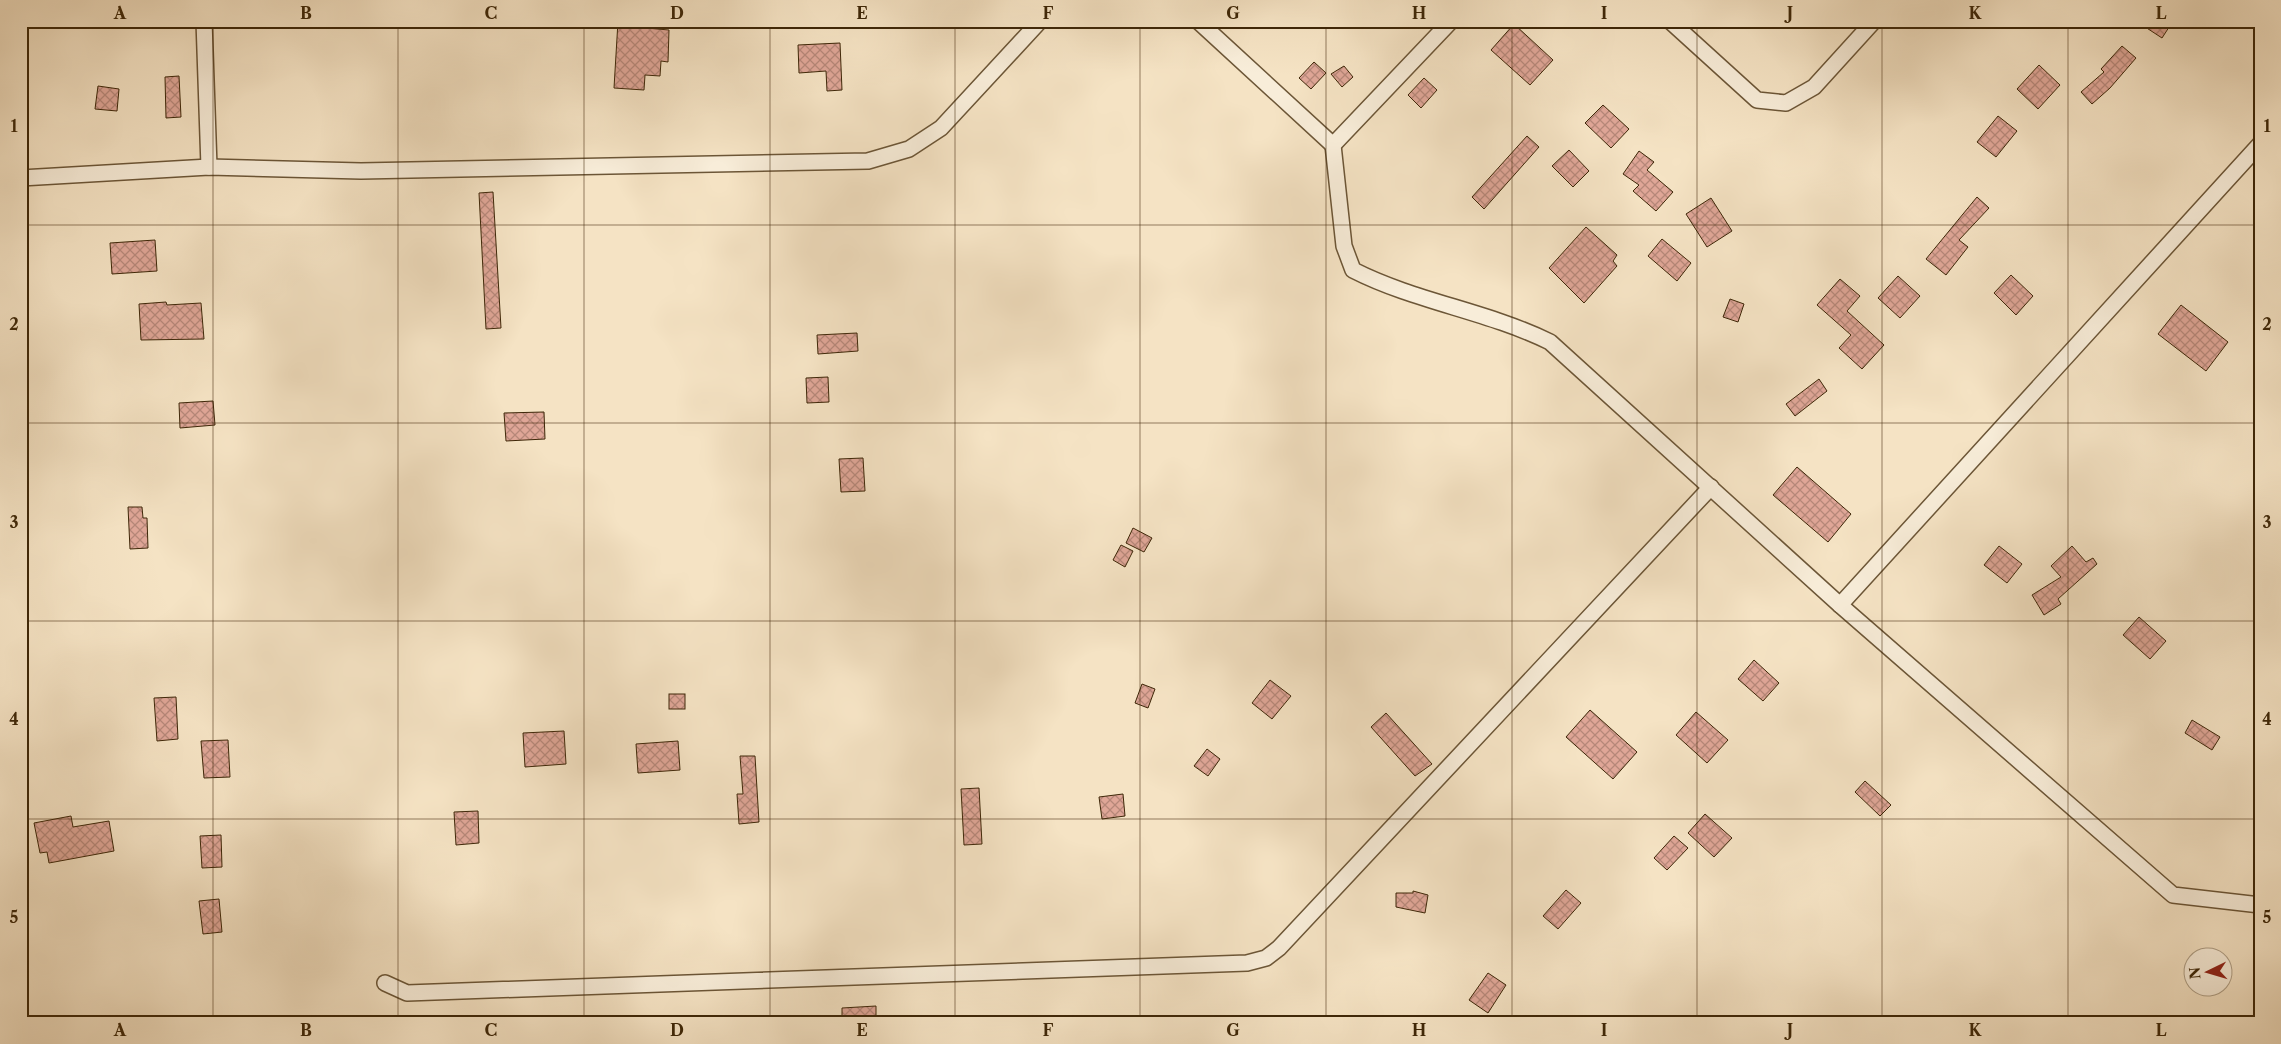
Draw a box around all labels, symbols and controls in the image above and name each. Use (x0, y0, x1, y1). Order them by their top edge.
text: A (113, 3, 127, 23)
text: B (300, 3, 312, 23)
text: C (485, 3, 497, 23)
text: D (670, 3, 684, 23)
text: E (856, 3, 868, 23)
text: F (1043, 3, 1054, 23)
text: G (1226, 3, 1240, 23)
text: H (1412, 3, 1426, 23)
text: I (1601, 3, 1608, 23)
text: J (1784, 3, 1793, 23)
text: K (1969, 3, 1983, 23)
text: L (2155, 3, 2167, 23)
text: 1 (10, 116, 18, 136)
text: 1 (2263, 116, 2271, 136)
text: 2 (9, 314, 19, 334)
text: 2 (2262, 314, 2272, 334)
text: 3 (9, 512, 19, 532)
text: 3 (2262, 512, 2272, 532)
text: 4 (9, 709, 19, 729)
text: 4 (2262, 709, 2272, 729)
text: 5 (10, 907, 19, 927)
text: 5 (2263, 907, 2272, 927)
north arrow (2184, 946, 2234, 996)
text: N (2186, 966, 2205, 980)
text: A (113, 1020, 127, 1040)
text: B (300, 1020, 312, 1040)
text: C (485, 1020, 497, 1040)
text: D (670, 1020, 684, 1040)
text: E (856, 1020, 868, 1040)
text: F (1043, 1020, 1054, 1040)
text: G (1226, 1020, 1240, 1040)
text: H (1412, 1020, 1426, 1040)
text: I (1601, 1020, 1608, 1040)
text: J (1784, 1020, 1793, 1040)
text: K (1969, 1020, 1983, 1040)
text: L (2155, 1020, 2167, 1040)

